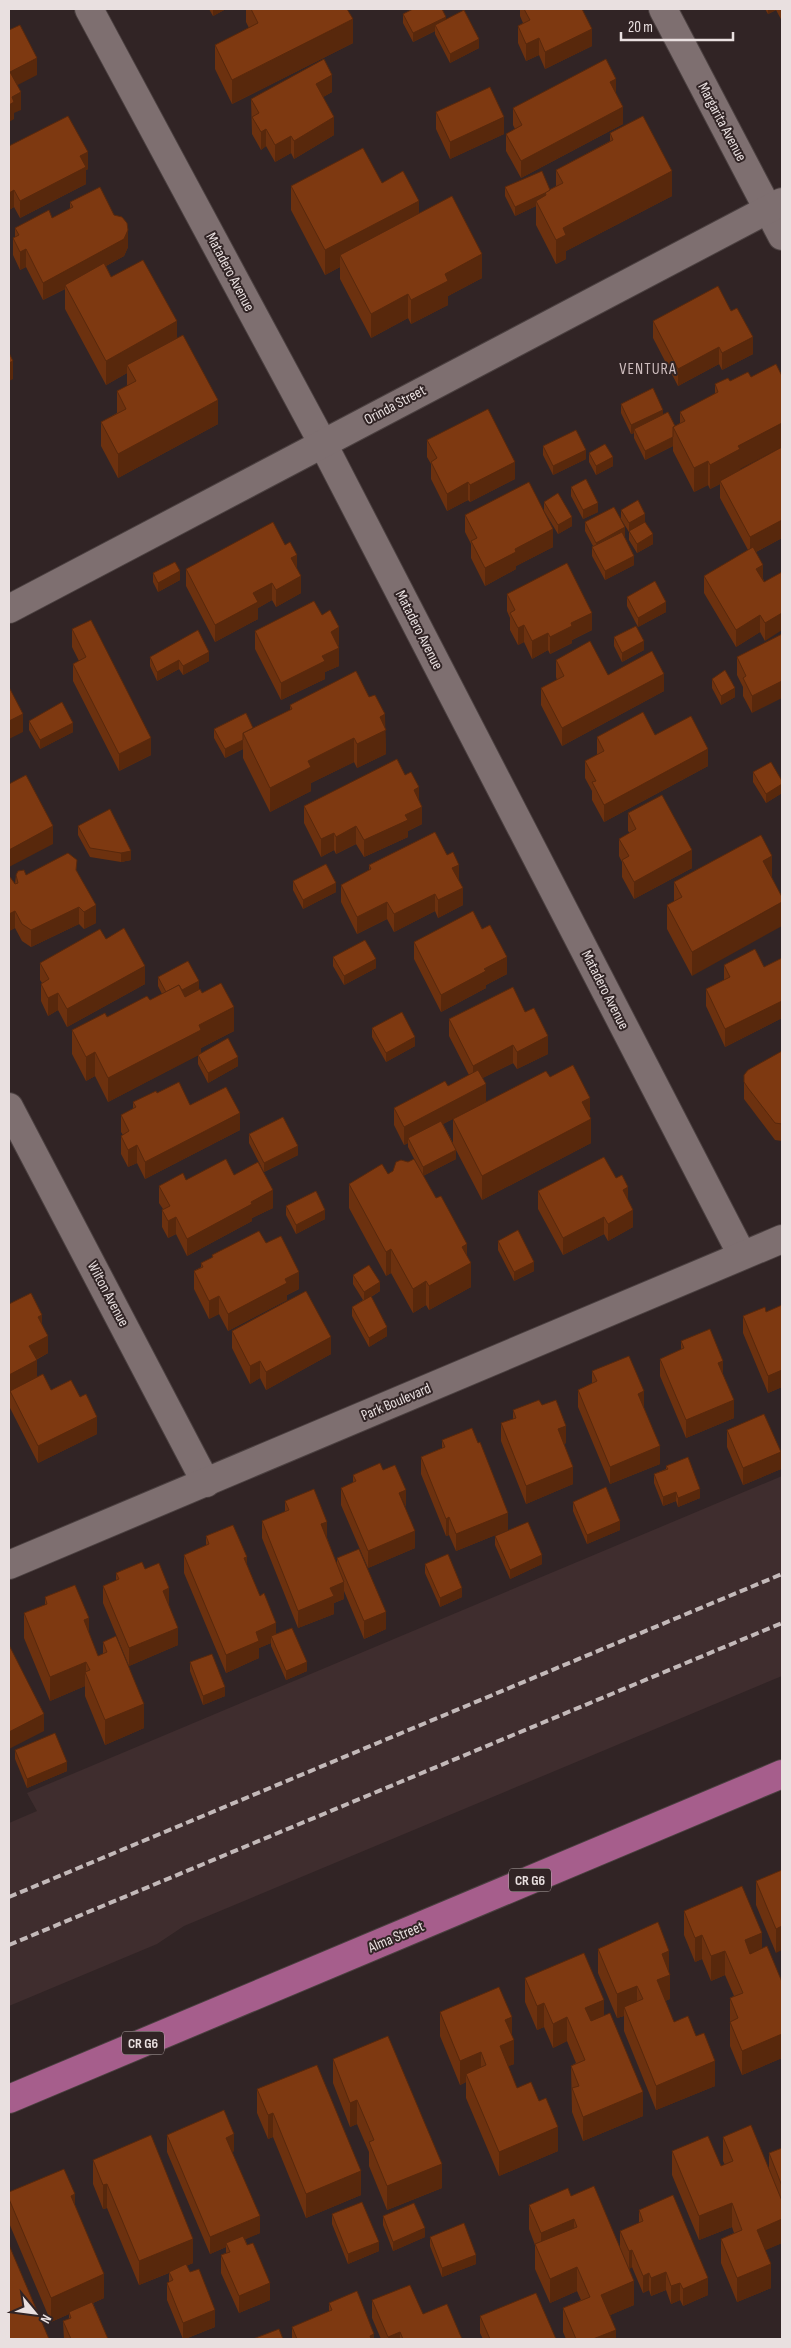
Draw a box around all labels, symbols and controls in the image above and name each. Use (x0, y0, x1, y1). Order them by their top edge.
scale bar (621, 10, 734, 42)
text: 20 m (628, 18, 653, 37)
street label: Margarita Avenue (693, 79, 751, 165)
street label: Matadero Avenue (201, 229, 259, 315)
district label: VENTURA (619, 360, 677, 379)
street label: Orinda Street (361, 381, 429, 429)
street label: Matadero Avenue (391, 587, 447, 673)
street label: Matadero Avenue (577, 947, 633, 1033)
street label: Wilton Avenue (83, 1258, 133, 1330)
street label: Park Boulevard (358, 1379, 434, 1425)
road number: CR G6 (509, 1868, 551, 1892)
street label: Alma Street (364, 1917, 427, 1958)
road number: CR G6 (122, 2032, 164, 2054)
north arrow (10, 2288, 60, 2338)
text: N (37, 2312, 55, 2326)

